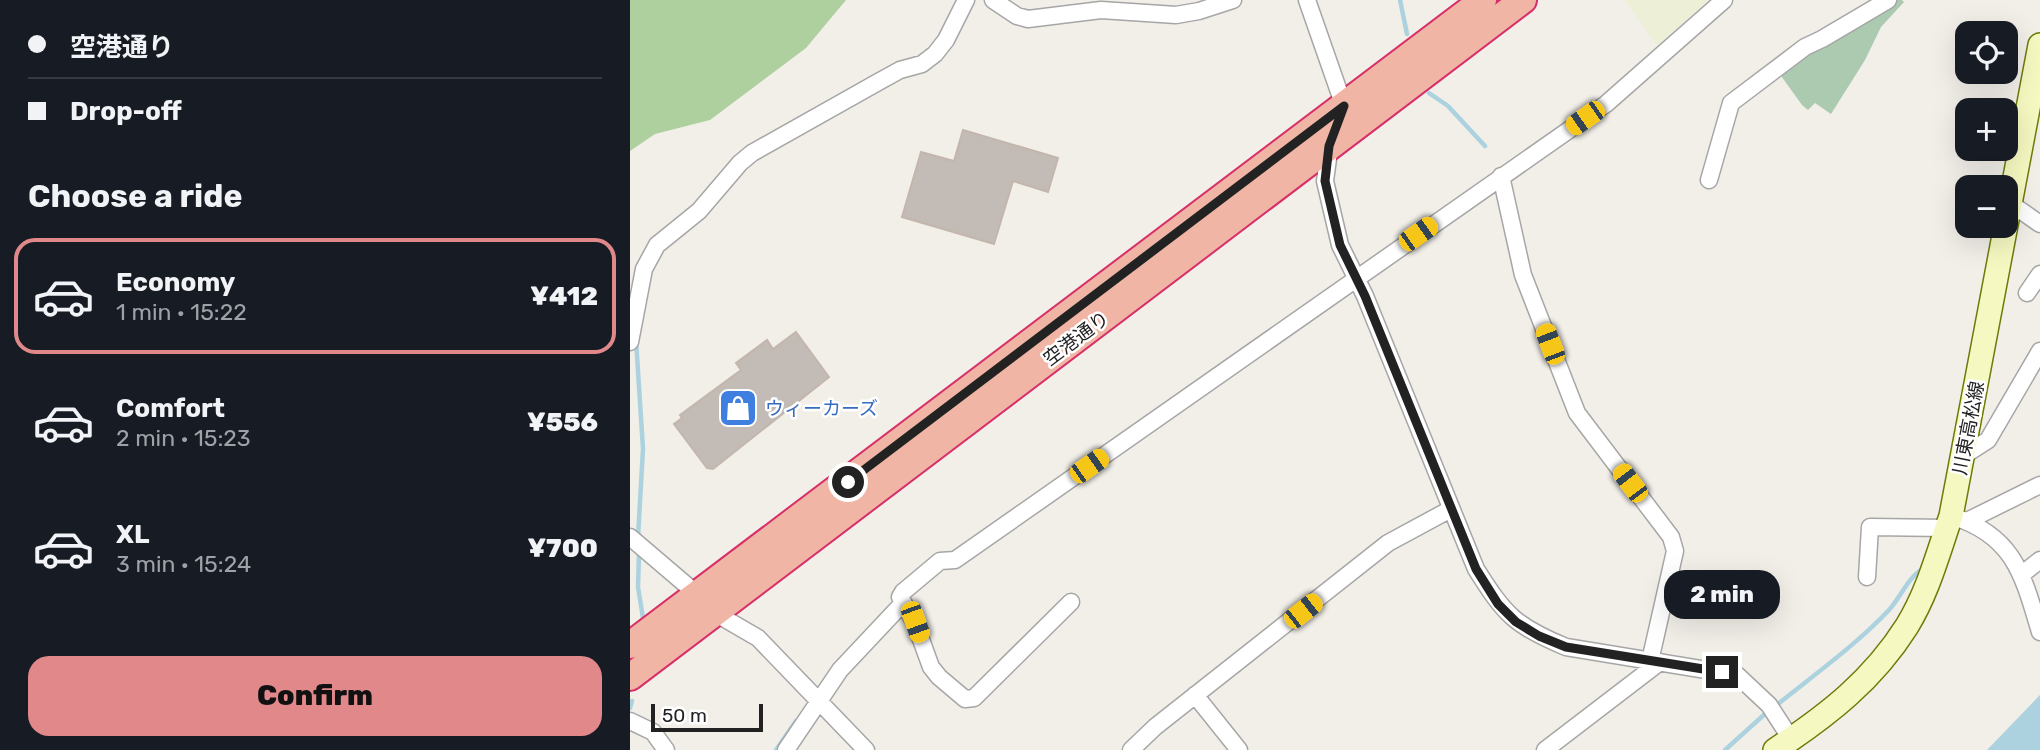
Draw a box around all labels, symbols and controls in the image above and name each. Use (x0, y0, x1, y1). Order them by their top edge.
map controls (1955, 21, 2018, 238)
button: locate (1955, 21, 2018, 84)
text: 空港通り (70, 32, 174, 63)
text: Drop-off (70, 96, 182, 127)
car (1562, 97, 1609, 139)
button: + (1955, 98, 2018, 161)
button: − (1955, 175, 2018, 238)
text: Choose a ride (28, 177, 242, 215)
car (1395, 213, 1442, 255)
icon: car (32, 265, 95, 328)
text: Economy (116, 267, 235, 298)
text: ¥412 (530, 281, 598, 312)
text: 1 min · 15:22 (116, 298, 247, 326)
street label: 空港通り (1039, 306, 1114, 370)
car (1533, 321, 1568, 367)
street label: 川東高松線 (1948, 379, 1989, 477)
shop icon: ウィーカーズ (717, 387, 759, 429)
icon: car (32, 391, 95, 454)
text: Comfort (116, 393, 225, 424)
place label: ウィーカーズ (765, 397, 878, 420)
text: ¥556 (527, 407, 598, 438)
text: 2 min · 15:23 (116, 424, 251, 452)
car (1066, 445, 1113, 487)
car (1609, 460, 1652, 506)
route start (832, 466, 864, 498)
icon: car (32, 517, 95, 580)
text: XL (116, 519, 149, 550)
text: ¥700 (527, 533, 598, 564)
text: 3 min · 15:24 (116, 550, 251, 578)
callout: 2 min (1664, 570, 1780, 620)
text: 2 min (1690, 580, 1754, 608)
car (1280, 590, 1327, 632)
car (898, 599, 933, 645)
button: Confirm (28, 656, 602, 736)
route end (1706, 656, 1738, 688)
scale bar (651, 701, 763, 733)
text: 50 m (662, 704, 707, 727)

